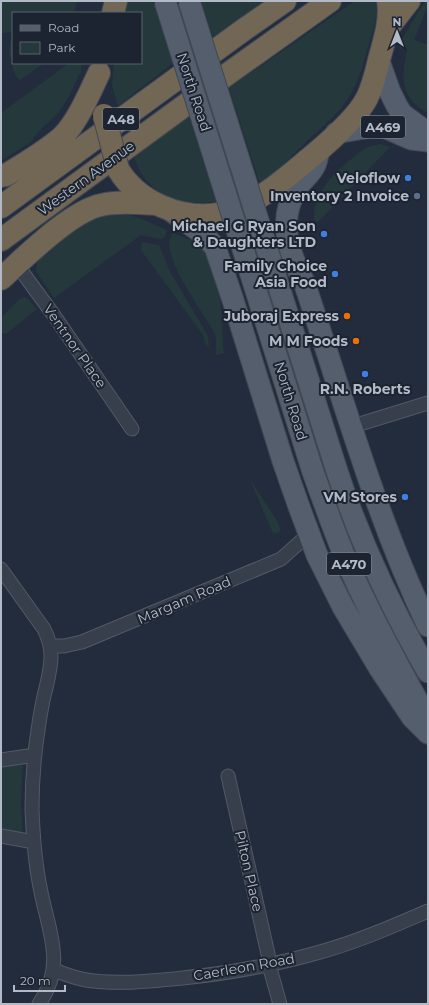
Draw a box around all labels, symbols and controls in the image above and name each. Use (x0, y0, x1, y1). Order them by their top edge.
legend (12, 12, 142, 64)
north arrow (377, 12, 417, 52)
text: N (393, 15, 401, 29)
text: Road (48, 20, 79, 35)
text: Park (48, 40, 76, 55)
street label: North Road (173, 51, 215, 133)
road number: A48 (103, 108, 139, 130)
road number: A469 (361, 116, 405, 138)
street label: Western Avenue (34, 137, 138, 219)
place label: Veloflow (335, 169, 401, 187)
marker: Veloflow (403, 173, 413, 183)
place label: Inventory 2 Invoice (270, 187, 409, 205)
marker: Inventory 2 Invoice (412, 191, 422, 201)
place label: Michael G Ryan Son & Daughters LTD (172, 217, 316, 251)
marker: Michael G Ryan Son & Daughters LTD (319, 229, 329, 239)
place label: Family Choice Asia Food (224, 257, 327, 291)
marker: Family Choice Asia Food (330, 269, 340, 279)
street label: Ventnor Place (39, 301, 111, 391)
place label: Juboraj Express (223, 307, 340, 325)
marker: Juboraj Express (342, 311, 352, 321)
place label: M M Foods (269, 332, 349, 350)
marker: M M Foods (351, 336, 361, 346)
street label: North Road (270, 359, 312, 443)
marker: R.N. Roberts (360, 369, 370, 379)
place label: R.N. Roberts (320, 380, 411, 398)
place label: VM Stores (322, 488, 398, 506)
marker: VM Stores (400, 492, 410, 502)
road number: A470 (327, 553, 371, 575)
street label: Margam Road (134, 572, 234, 628)
street label: Pilton Place (231, 828, 267, 914)
street label: Caerleon Road (192, 949, 296, 985)
scale bar (14, 967, 65, 993)
text: 20 m (20, 973, 51, 988)

